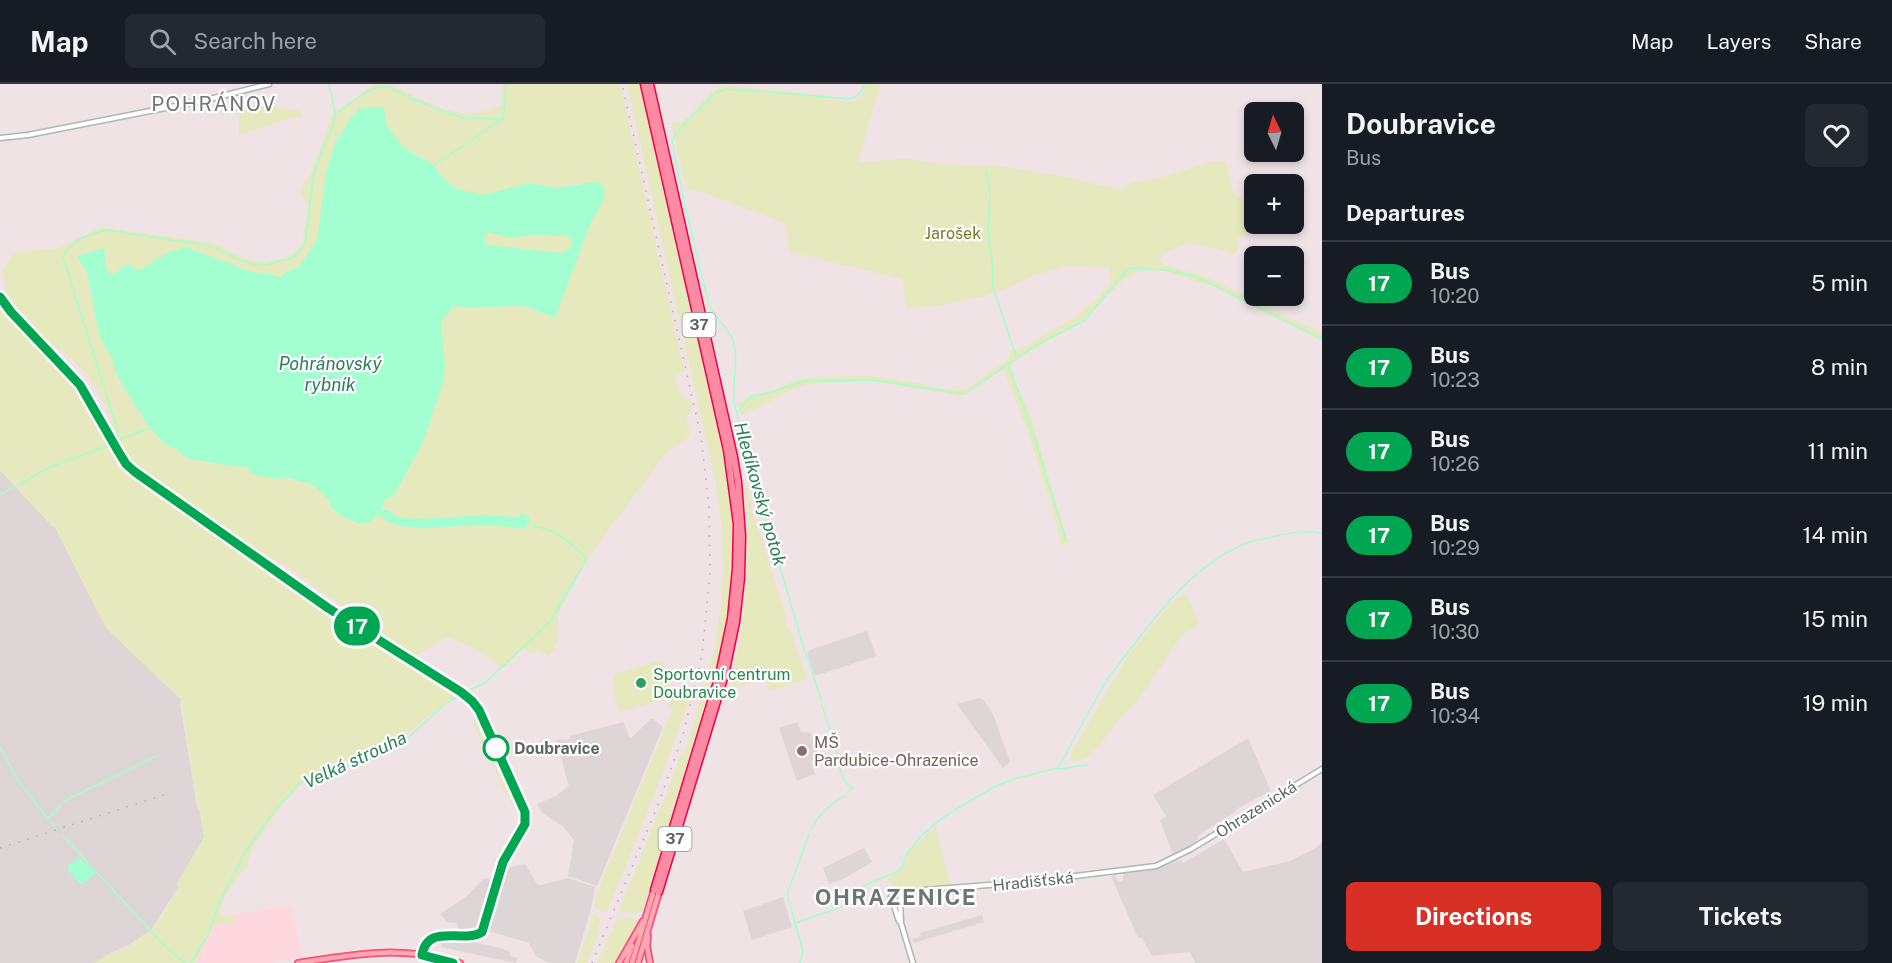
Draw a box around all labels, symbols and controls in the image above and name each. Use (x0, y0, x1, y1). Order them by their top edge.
search box (125, 14, 545, 68)
text: Map (30, 25, 89, 58)
icon: search (146, 25, 179, 58)
text: Search here (194, 28, 317, 54)
text: Map (1631, 29, 1674, 54)
text: Layers (1707, 29, 1771, 54)
text: Share (1804, 29, 1862, 54)
district label: POHRÁNOV (151, 91, 277, 116)
north arrow (1244, 102, 1304, 162)
map controls (1244, 102, 1304, 306)
button: heart (1805, 104, 1868, 167)
text: Doubravice (1346, 107, 1496, 140)
text: Bus (1346, 146, 1381, 170)
button: + (1244, 174, 1304, 234)
text: Departures (1346, 200, 1465, 226)
park label: Jarošek (925, 224, 981, 243)
button: − (1244, 246, 1304, 306)
text: Bus (1430, 258, 1470, 284)
text: 5 min (1811, 270, 1868, 296)
text: 17 (1368, 271, 1390, 296)
text: 10:20 (1430, 284, 1479, 308)
road number: 37 (682, 313, 716, 337)
text: Bus (1430, 342, 1470, 368)
water label: Pohránovský rybník (278, 353, 382, 395)
text: 8 min (1811, 354, 1868, 380)
text: 17 (1368, 355, 1390, 380)
text: 10:23 (1430, 368, 1480, 392)
water label: Hledíkovský potok (730, 420, 791, 568)
text: Bus (1430, 426, 1470, 452)
text: 11 min (1807, 438, 1868, 464)
text: 17 (1368, 439, 1390, 464)
text: 10:26 (1430, 452, 1480, 476)
text: Bus (1430, 510, 1470, 536)
text: 14 min (1803, 522, 1868, 548)
text: 17 (1368, 523, 1390, 548)
text: 10:29 (1430, 536, 1480, 560)
text: Bus (1430, 594, 1470, 620)
line badge: 17 (330, 606, 384, 646)
text: 15 min (1802, 606, 1868, 632)
text: 17 (1368, 607, 1390, 632)
text: 17 (346, 614, 368, 639)
text: 10:30 (1430, 620, 1480, 644)
place label: Sportovní centrum Doubravice (653, 665, 790, 702)
marker: Sportovní centrum Doubravice (634, 676, 648, 690)
text: Bus (1430, 678, 1470, 704)
text: 19 min (1803, 690, 1868, 716)
text: 17 (1368, 691, 1390, 716)
text: 10:34 (1430, 704, 1480, 728)
water label: Velká strouha (300, 727, 410, 793)
place label: MŠ Pardubice-Ohrazenice (814, 732, 979, 770)
marker: Doubravice (483, 735, 509, 761)
place label: Doubravice (514, 739, 600, 758)
marker: MŠ Pardubice-Ohrazenice (795, 744, 809, 758)
street label: Ohrazenická (1212, 777, 1300, 842)
road number: 37 (658, 827, 692, 851)
street label: Hradišťská (992, 868, 1074, 895)
button: Directions (1346, 882, 1601, 951)
button: Tickets (1613, 882, 1868, 951)
district label: OHRAZENICE (815, 884, 977, 910)

